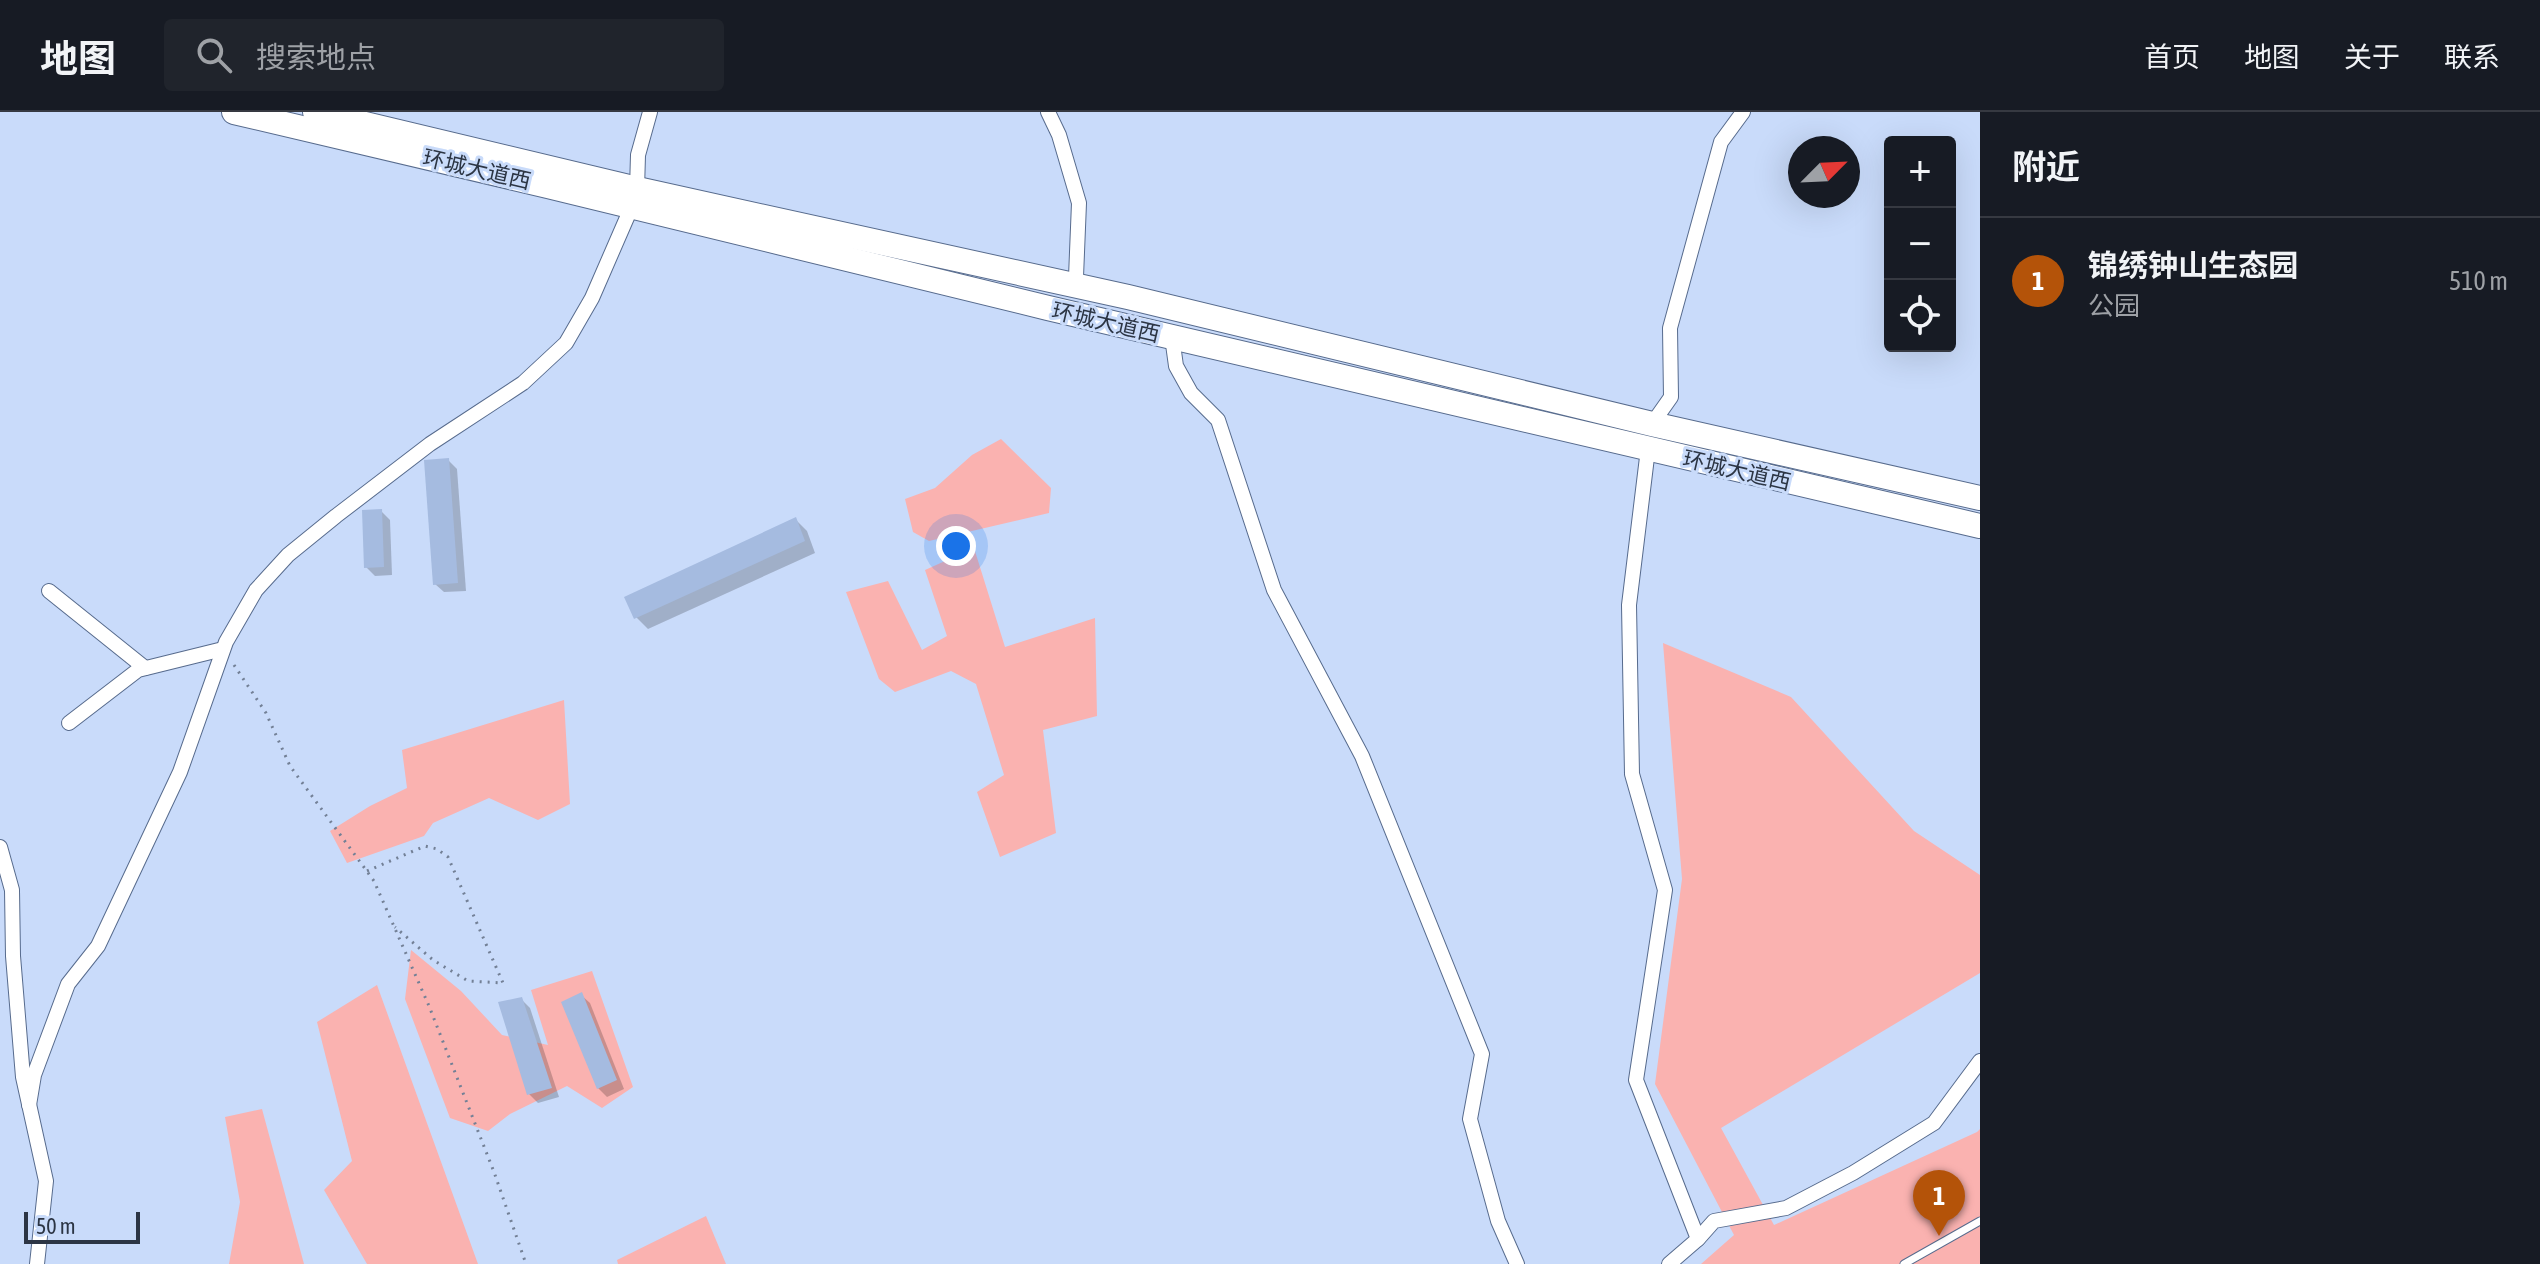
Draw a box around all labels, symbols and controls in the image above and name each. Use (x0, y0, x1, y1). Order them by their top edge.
search box (164, 19, 724, 91)
icon: search (192, 33, 236, 77)
text: 地图 (40, 37, 116, 80)
text: 搜索地点 (256, 40, 376, 74)
text: 首页 (2144, 41, 2200, 73)
text: 地图 (2244, 41, 2300, 73)
text: 关于 (2344, 41, 2400, 73)
text: 联系 (2444, 41, 2500, 73)
north arrow (1788, 136, 1860, 208)
map controls (1884, 136, 1956, 352)
button: + (1884, 136, 1956, 208)
street label: 环城大道西 (420, 144, 534, 194)
text: 附近 (2012, 147, 2080, 186)
button: − (1884, 208, 1956, 280)
text: 锦绣钟山生态园 (2088, 248, 2298, 282)
text: 1 (2032, 266, 2044, 296)
text: 510 m (2449, 266, 2508, 296)
button: locate (1884, 280, 1956, 352)
text: 公园 (2088, 291, 2140, 321)
street label: 环城大道西 (1049, 297, 1163, 347)
street label: 环城大道西 (1680, 445, 1794, 495)
your location (936, 526, 976, 566)
pin: 1 (1913, 1170, 1965, 1236)
scale bar (24, 1208, 140, 1244)
text: 50 m (36, 1213, 76, 1239)

